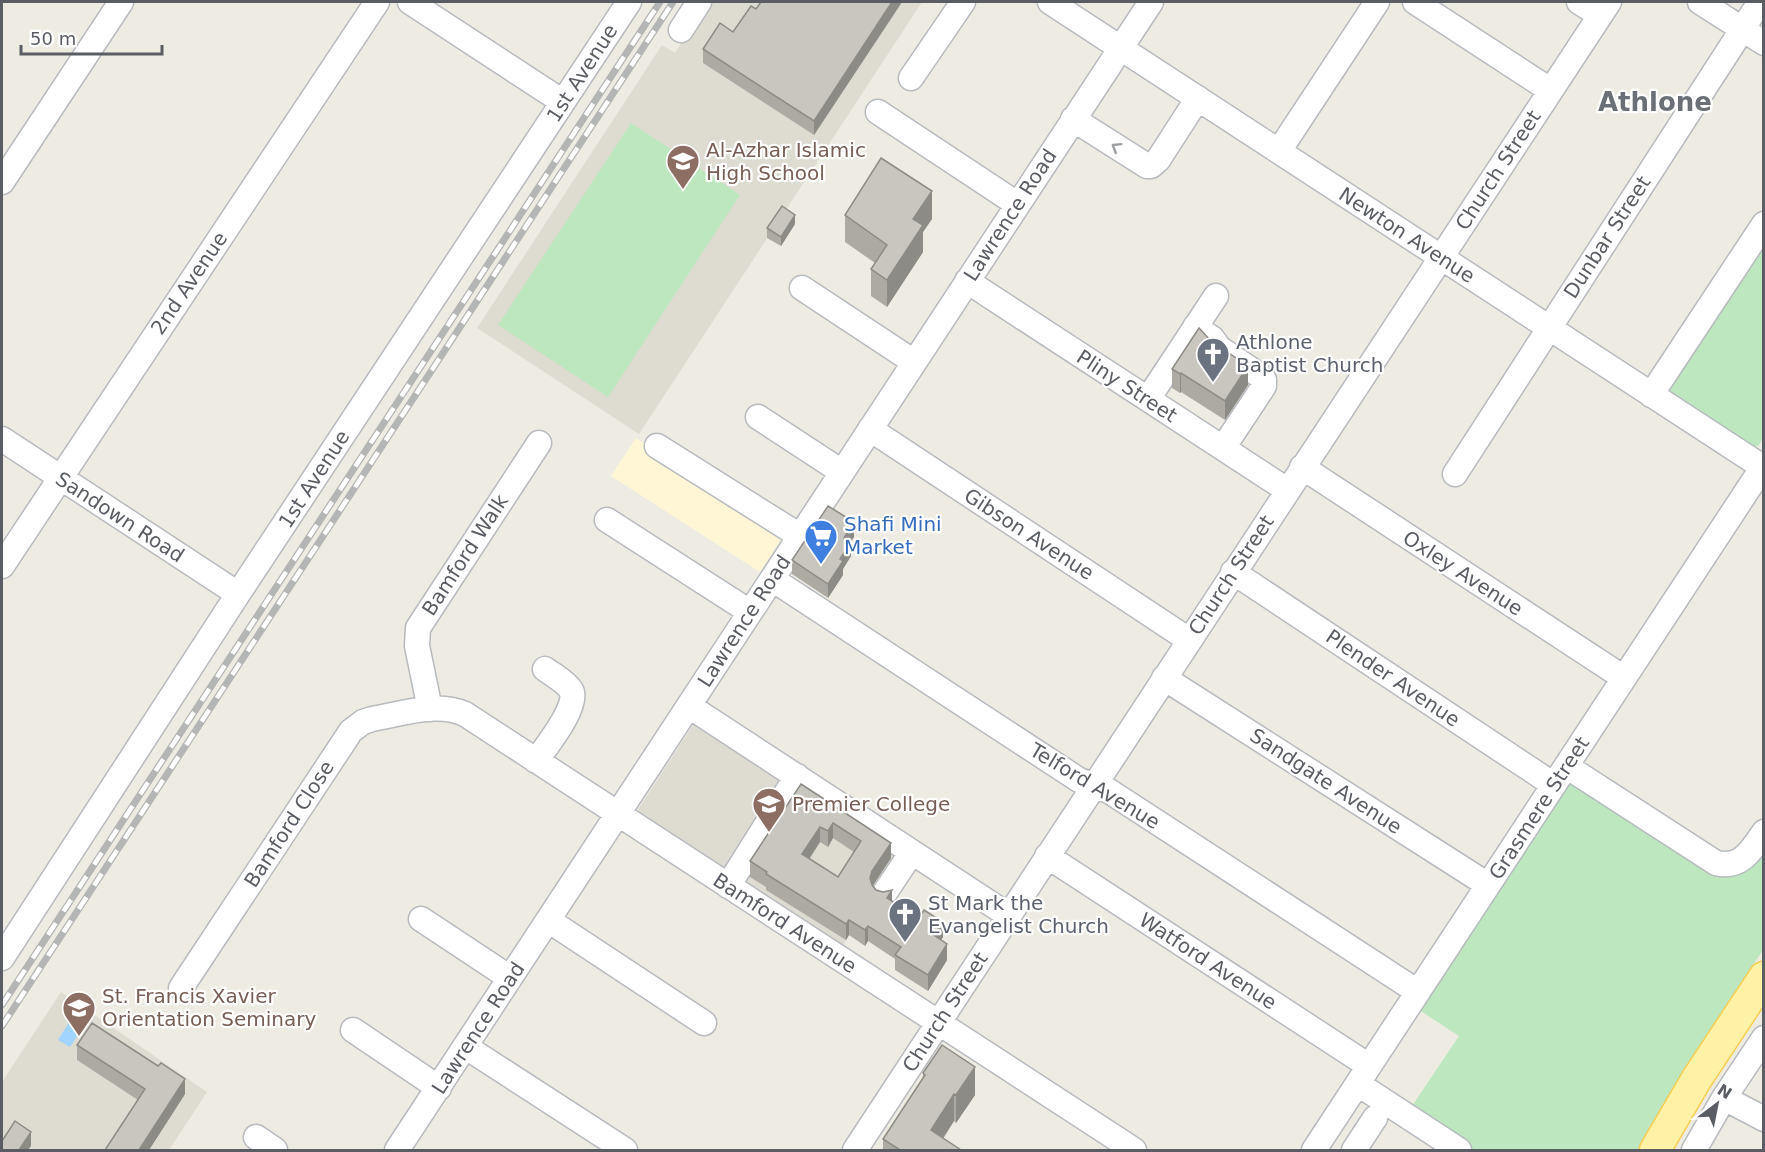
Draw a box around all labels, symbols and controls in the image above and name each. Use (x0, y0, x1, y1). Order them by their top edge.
scale bar (21, 18, 162, 56)
street label: 1st Avenue (542, 20, 622, 126)
text: 50 m (30, 28, 76, 49)
district label: Athlone (1598, 87, 1712, 117)
street label: Church Street (1450, 106, 1546, 234)
place label: Al-Azhar Islamic High School (706, 138, 866, 185)
one-way arrow (1112, 142, 1122, 154)
school or university icon: Al-Azhar Islamic High School (665, 143, 701, 190)
street label: Lawrence Road (958, 145, 1062, 285)
street label: Dunbar Street (1559, 171, 1656, 303)
street label: Newton Avenue (1335, 182, 1479, 288)
street label: 2nd Avenue (146, 227, 232, 339)
place label: Athlone Baptist Church (1236, 330, 1383, 377)
church icon: Athlone Baptist Church (1195, 336, 1231, 383)
street label: Pliny Street (1072, 345, 1182, 427)
street label: 1st Avenue (274, 426, 354, 532)
street label: Sandown Road (51, 467, 189, 567)
street label: Gibson Avenue (960, 483, 1098, 585)
street label: Bamford Walk (417, 490, 513, 620)
street label: Church Street (1183, 511, 1279, 639)
place label: Shafi Mini Market (844, 512, 942, 559)
supermarket icon: Shafi Mini Market (803, 518, 839, 565)
street label: Oxley Avenue (1399, 525, 1527, 621)
street label: Lawrence Road (692, 551, 796, 691)
street label: Plender Avenue (1321, 624, 1465, 732)
street label: Sandgate Avenue (1246, 723, 1406, 839)
street label: Grasmere Street (1484, 732, 1594, 884)
street label: Telford Avenue (1025, 737, 1164, 834)
street label: Bamford Close (239, 756, 339, 892)
school or university icon: Premier College (751, 786, 787, 833)
place label: Premier College (792, 792, 950, 816)
street label: Bamford Avenue (709, 868, 861, 978)
place label: St Mark the Evangelist Church (928, 891, 1109, 938)
church icon: St Mark the Evangelist Church (887, 896, 923, 943)
street label: Watford Avenue (1135, 908, 1281, 1014)
street label: Church Street (897, 948, 993, 1076)
street label: Lawrence Road (426, 958, 530, 1098)
place label: St. Francis Xavier Orientation Seminary (102, 984, 316, 1031)
school or university icon: St. Francis Xavier Orientation Seminary (61, 990, 97, 1037)
north arrow (1687, 1074, 1747, 1134)
text: N (1714, 1080, 1735, 1103)

